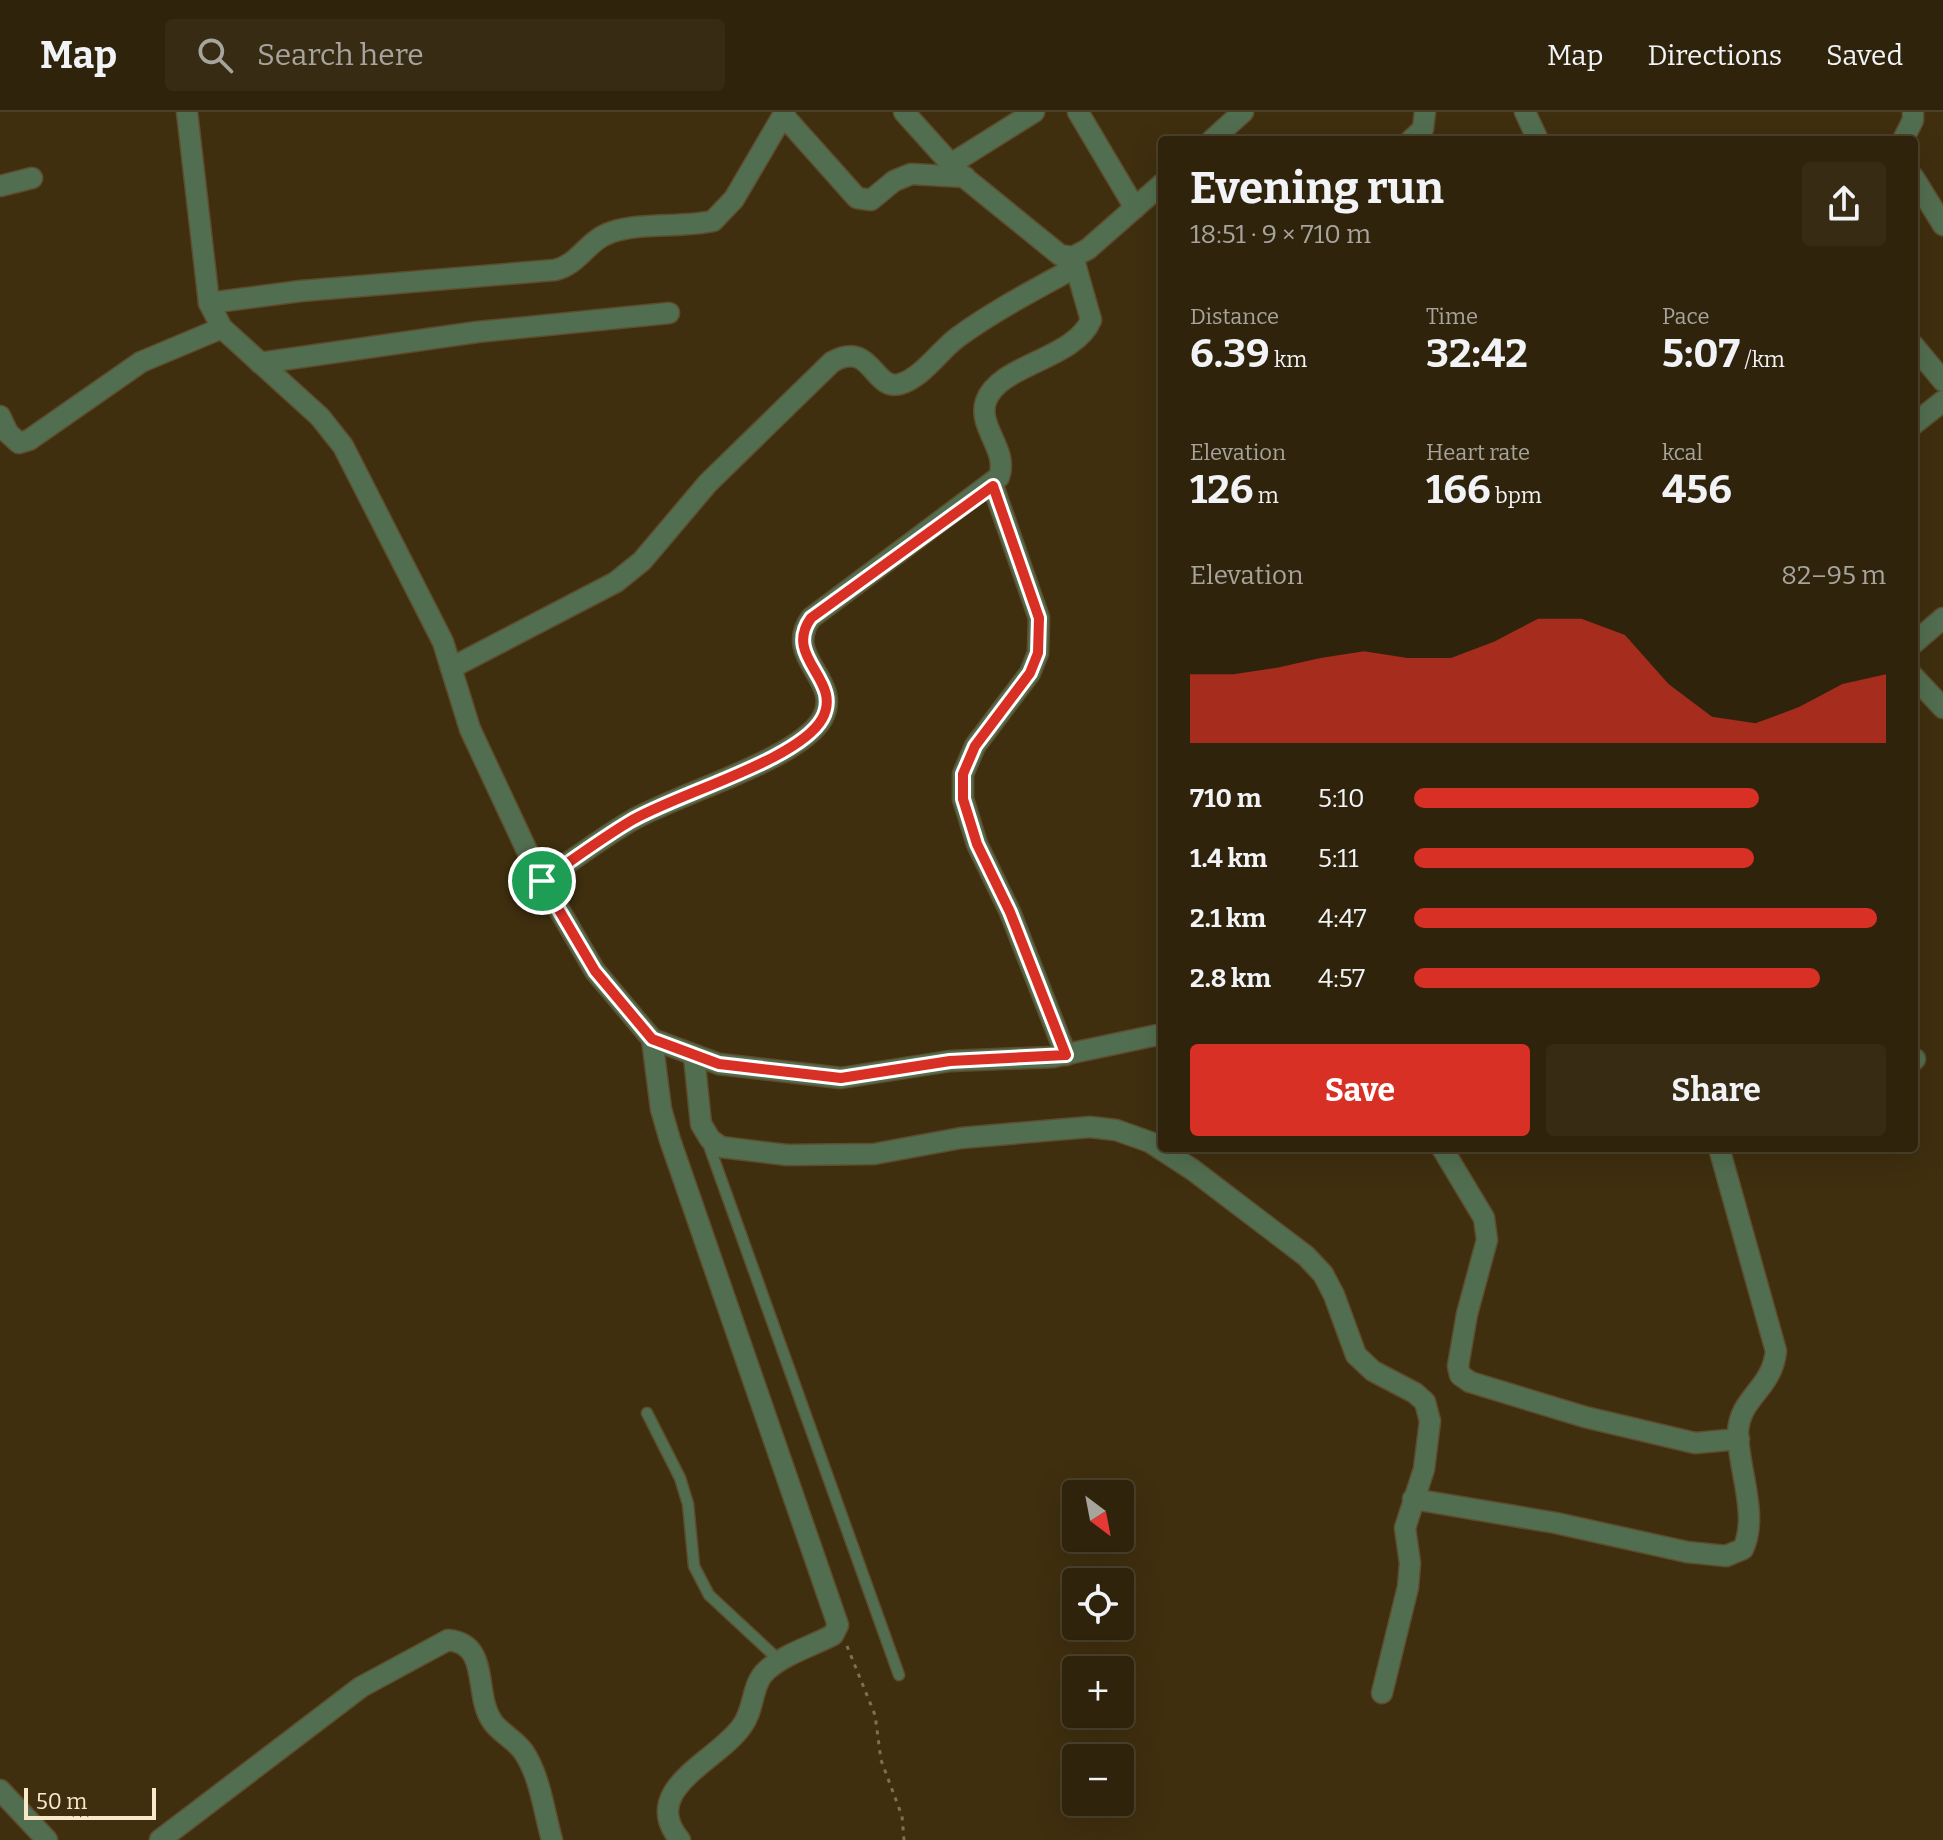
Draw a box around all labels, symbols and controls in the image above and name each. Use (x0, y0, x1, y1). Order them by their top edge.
search box (165, 19, 725, 91)
text: Map (40, 32, 117, 78)
icon: search (193, 33, 237, 77)
text: Search here (257, 37, 424, 73)
text: Map (1547, 39, 1603, 72)
text: Directions (1647, 39, 1782, 72)
text: Saved (1826, 39, 1903, 72)
text: Evening run (1190, 162, 1444, 215)
button: share (1802, 162, 1886, 246)
text: 18:51 · 9 × 710 m (1190, 219, 1371, 250)
text: Distance (1190, 303, 1279, 330)
text: Time (1426, 303, 1478, 330)
text: Pace (1662, 303, 1710, 330)
text: 6.39 (1190, 330, 1270, 378)
text: 32:42 (1426, 330, 1528, 378)
text: 5:07 (1662, 330, 1740, 378)
text: km (1270, 346, 1307, 373)
text: /km (1740, 346, 1785, 373)
text: Elevation (1190, 439, 1286, 466)
text: Heart rate (1426, 439, 1530, 466)
text: kcal (1662, 439, 1703, 466)
text: 126 (1190, 466, 1253, 514)
text: 166 (1426, 466, 1491, 514)
text: 456 (1662, 466, 1732, 514)
text: m (1253, 482, 1279, 509)
text: bpm (1491, 482, 1542, 509)
text: Elevation (1190, 560, 1303, 591)
text: 82–95 m (1781, 560, 1886, 591)
text: 710 m (1190, 783, 1262, 814)
text: 5:10 (1318, 783, 1365, 814)
text: 1.4 km (1190, 843, 1267, 874)
text: 5:11 (1318, 843, 1358, 874)
pin (508, 847, 576, 915)
icon: arrive (520, 859, 564, 903)
text: 2.1 km (1190, 903, 1266, 934)
text: 4:47 (1318, 903, 1367, 934)
text: 2.8 km (1190, 963, 1271, 994)
text: 4:57 (1318, 963, 1365, 994)
button: Save (1190, 1044, 1530, 1136)
button: Share (1546, 1044, 1886, 1136)
north arrow (1062, 1480, 1134, 1552)
map controls (1062, 1480, 1134, 1816)
button: locate (1062, 1568, 1134, 1640)
button: + (1062, 1656, 1134, 1728)
button: − (1062, 1744, 1134, 1816)
scale bar (24, 1784, 156, 1820)
text: 50 m (36, 1788, 87, 1815)

